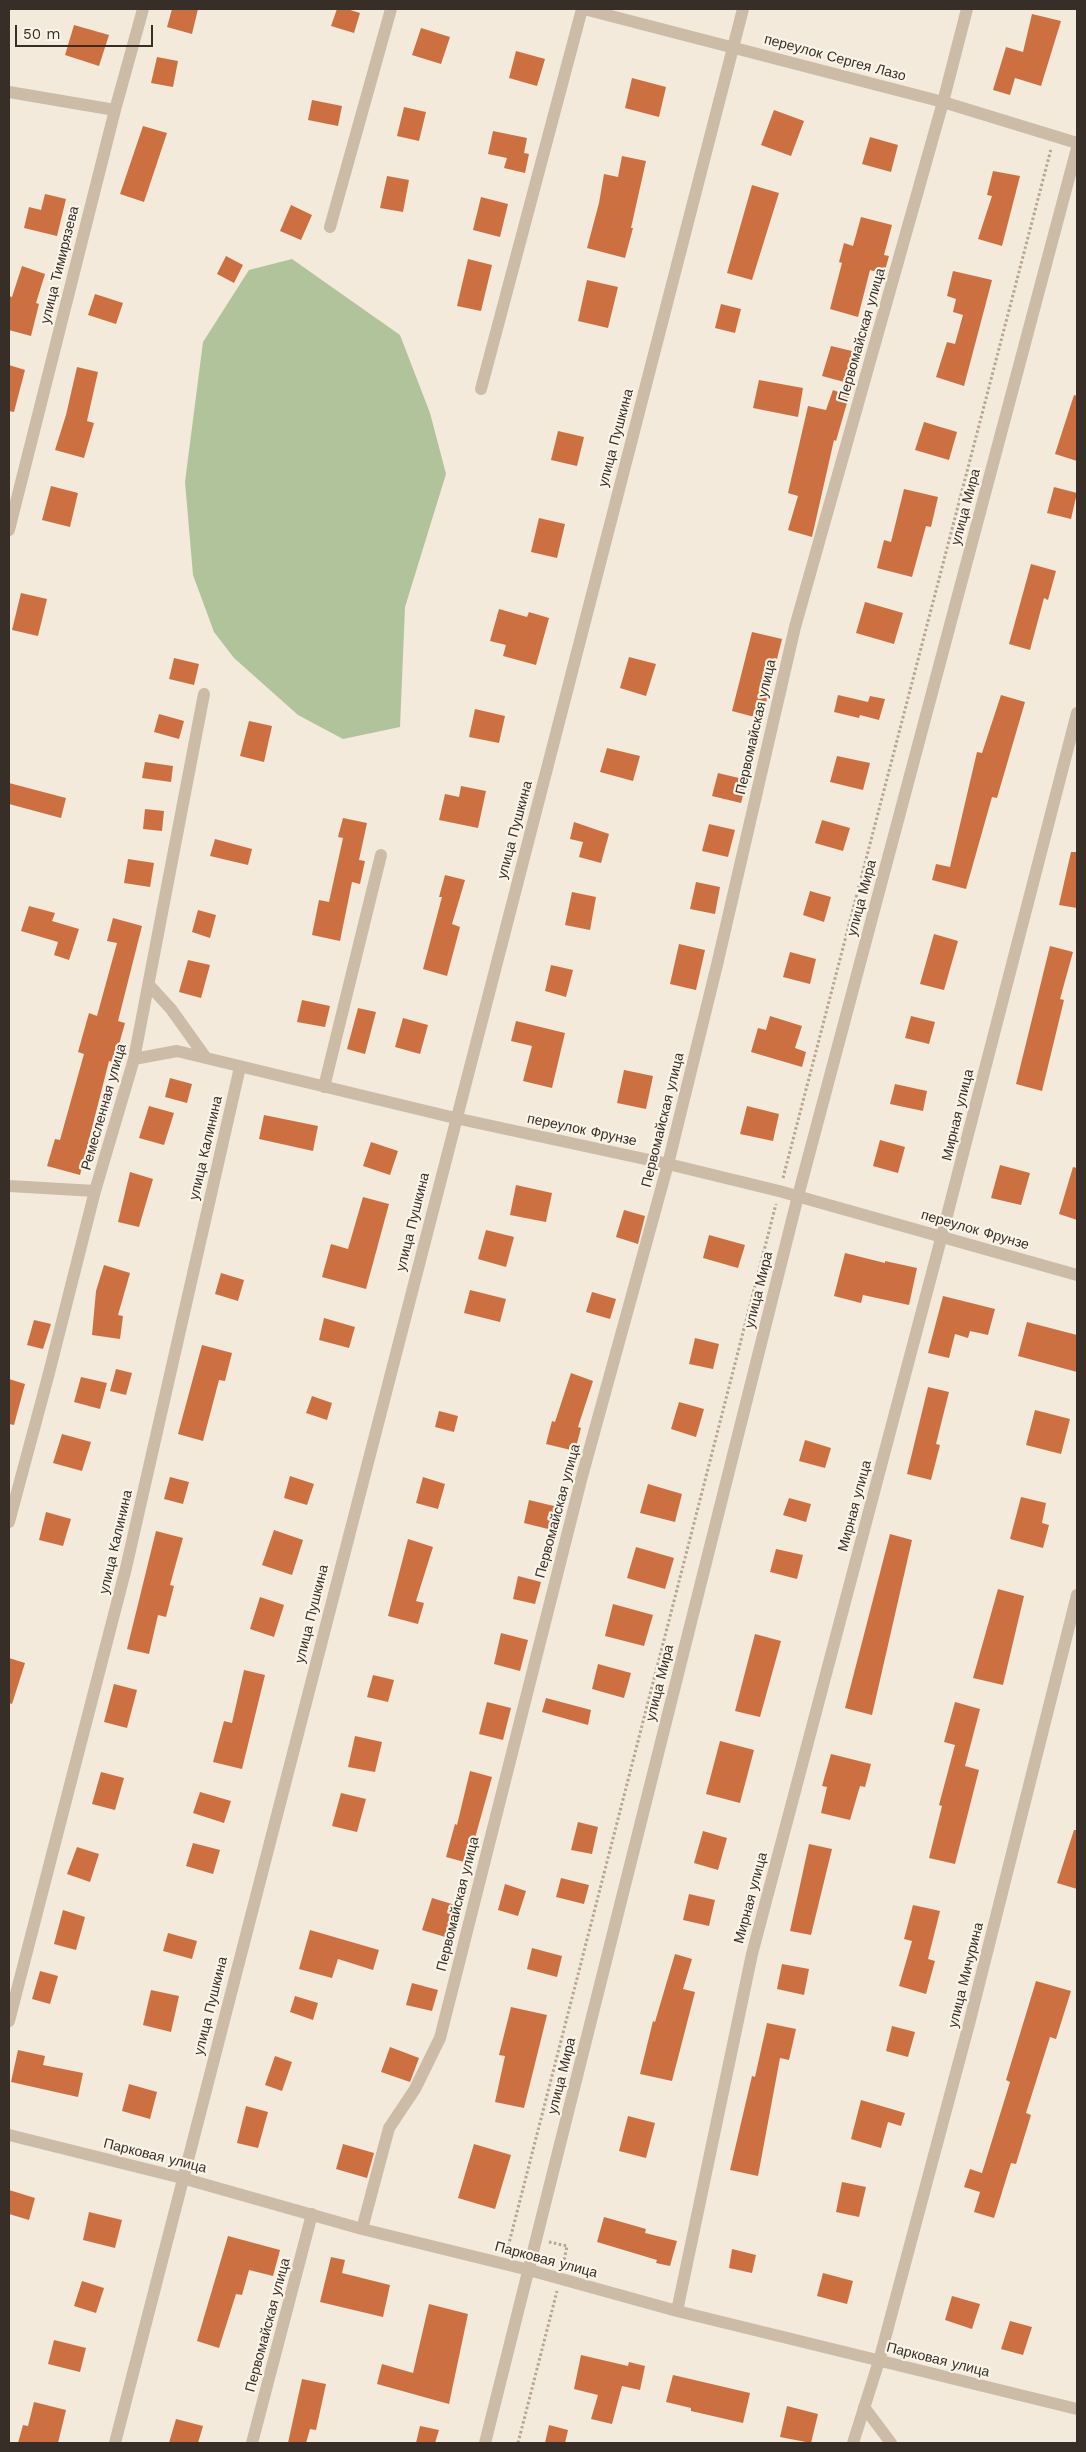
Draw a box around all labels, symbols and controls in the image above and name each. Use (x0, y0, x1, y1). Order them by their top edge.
scale bar (18, 15, 155, 47)
text: 50 m (23, 25, 60, 43)
street label: переулок Сергея Лазо (762, 31, 908, 85)
street label: улица Тимирязева (37, 204, 83, 326)
street label: Первомайская улица (835, 266, 889, 404)
street label: улица Пушкина (595, 387, 637, 489)
street label: улица Мира (948, 467, 984, 547)
street label: Первомайская улица (732, 658, 780, 796)
street label: улица Пушкина (494, 779, 536, 881)
street label: улица Мира (844, 858, 880, 938)
street label: Ремесленная улица (78, 1042, 130, 1172)
street label: Первомайская улица (638, 1051, 688, 1189)
street label: Мирная улица (939, 1068, 977, 1162)
street label: улица Калинина (186, 1094, 226, 1202)
street label: переулок Фрунзе (526, 1110, 638, 1150)
street label: улица Пушкина (393, 1171, 433, 1273)
street label: переулок Фрунзе (919, 1207, 1031, 1253)
street label: улица Мира (741, 1250, 777, 1330)
street label: Первомайская улица (532, 1442, 584, 1580)
street label: Мирная улица (835, 1459, 875, 1553)
street label: улица Калинина (96, 1488, 136, 1596)
street label: улица Пушкина (292, 1563, 332, 1665)
street label: улица Мира (642, 1643, 678, 1723)
street label: Первомайская улица (433, 1835, 483, 1973)
street label: Мирная улица (731, 1851, 771, 1945)
street label: улица Мичурина (945, 1921, 987, 2029)
street label: улица Пушкина (191, 1955, 231, 2057)
street label: улица Мира (544, 2036, 580, 2116)
street label: Парковая улица (102, 2135, 208, 2177)
street label: Парковая улица (493, 2238, 599, 2282)
street label: Первомайская улица (242, 2256, 294, 2394)
street label: Парковая улица (885, 2339, 991, 2381)

